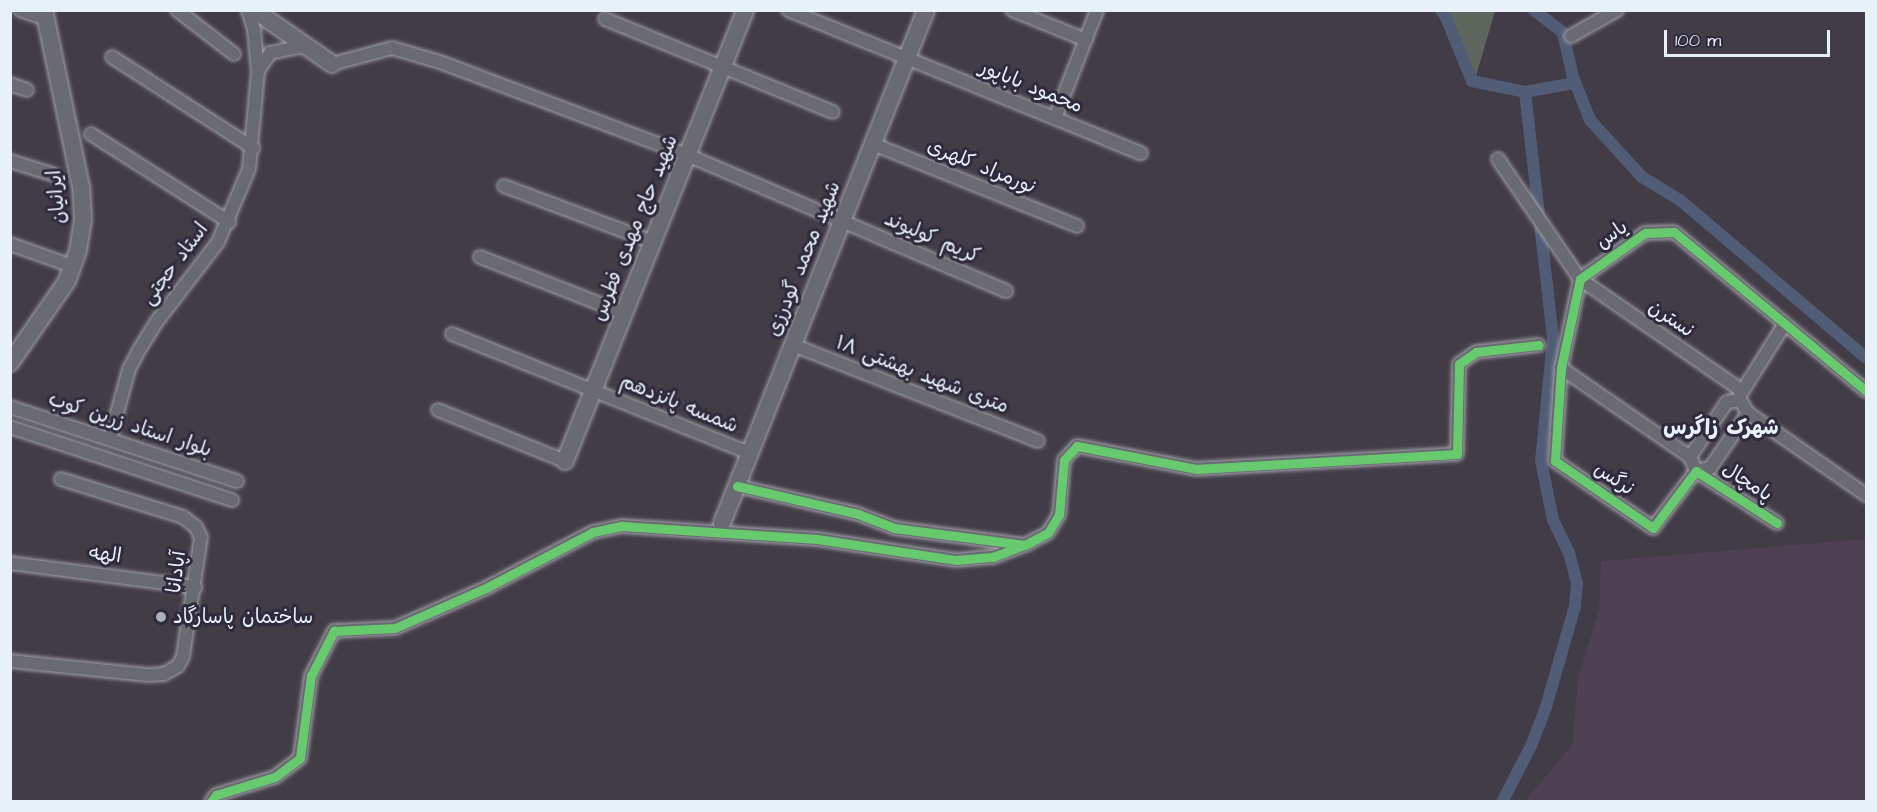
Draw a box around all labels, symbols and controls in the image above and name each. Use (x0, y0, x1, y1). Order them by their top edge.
scale bar (1667, 18, 1834, 56)
text: 100 m (1675, 28, 1721, 53)
street label: محمود باباپور (976, 55, 1086, 119)
street label: شهید حاج مهدی فطرس (587, 131, 683, 325)
street label: نورمراد کلهری (924, 134, 1040, 200)
street label: ایرانیان (43, 169, 71, 225)
street label: شهید محمد گودرزی (762, 178, 846, 340)
street label: کریم کولیوند (881, 207, 983, 269)
street label: یاس (1591, 215, 1633, 255)
street label: استاد حجتی (136, 218, 214, 310)
street label: نسترن (1644, 295, 1698, 343)
street label: ۱۸ متری شهید بهشتی (832, 331, 1012, 419)
street label: شمسه پانزدهم (617, 369, 741, 439)
street label: بلوار استاد زرین کوب (45, 387, 215, 463)
district label: شهرک زاگرس (1663, 415, 1779, 441)
street label: نرگس (1589, 457, 1639, 501)
street label: پامچال (1717, 457, 1777, 507)
street label: الهه (87, 541, 123, 569)
street label: آپادانا (162, 549, 192, 595)
place label: ساختمان پاسارگاد (173, 605, 313, 629)
marker: ساختمان پاسارگاد (154, 610, 168, 624)

